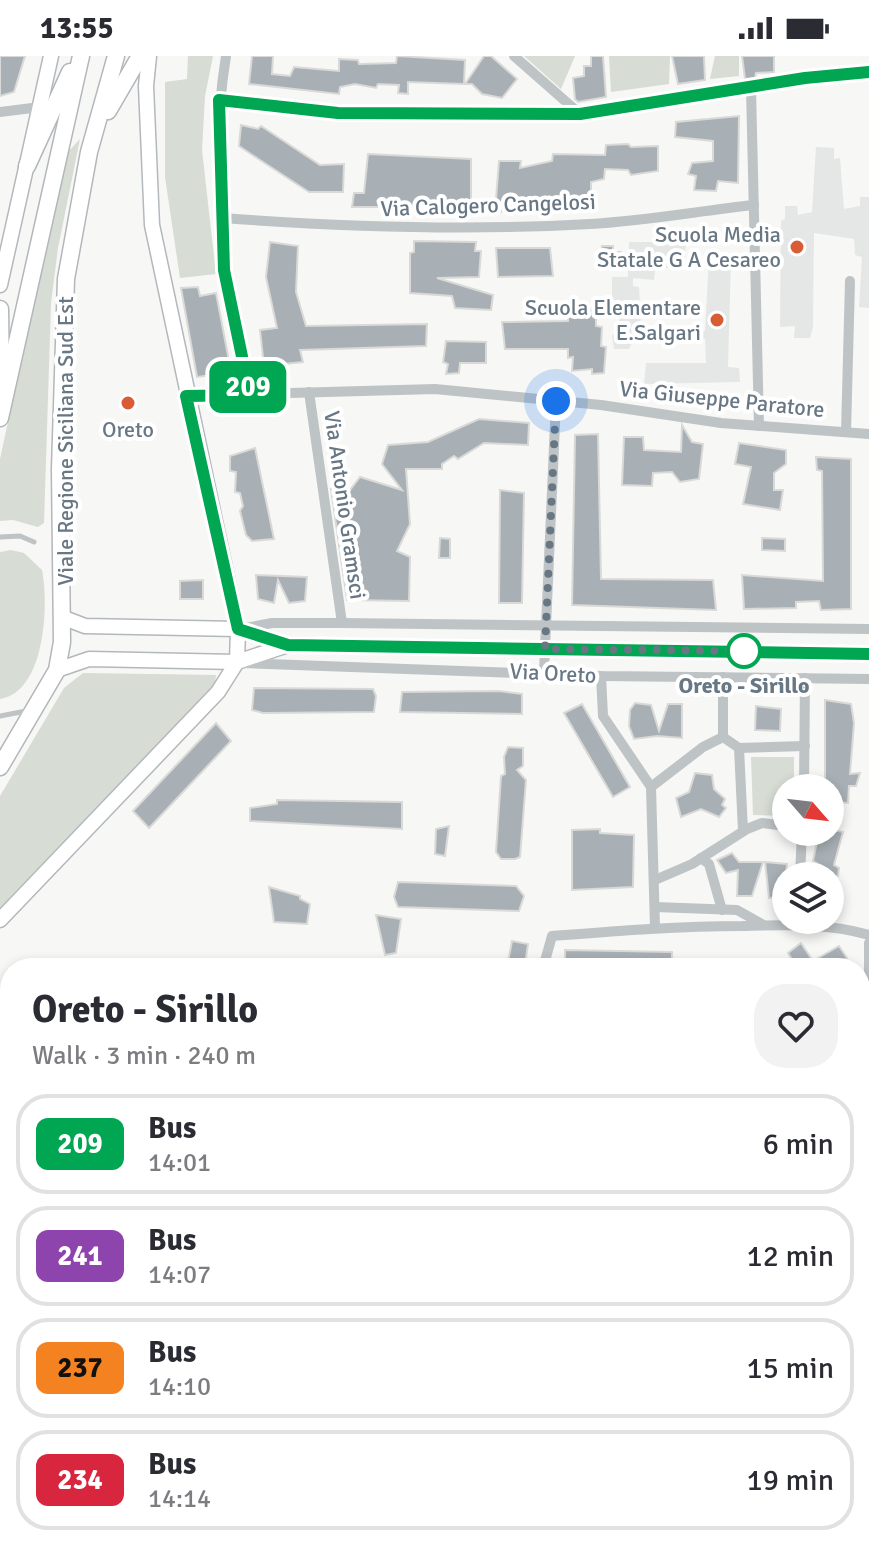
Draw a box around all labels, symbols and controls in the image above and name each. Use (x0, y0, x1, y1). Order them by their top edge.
text: 13:55 (40, 10, 114, 47)
street label: Via Calogero Cangelosi (380, 188, 596, 222)
place label: Scuola Media Statale G A Cesareo (597, 221, 781, 273)
marker: Scuola Media Statale G A Cesareo (788, 238, 806, 256)
place label: Scuola Elementare E.Salgari (525, 294, 701, 346)
street label: Viale Regione Siciliana Sud Est (52, 296, 79, 586)
marker: Scuola Elementare E.Salgari (708, 311, 726, 329)
line badge: 209 (202, 361, 294, 413)
text: 209 (225, 370, 271, 404)
street label: Via Giuseppe Paratore (618, 375, 826, 423)
your location (536, 381, 576, 421)
marker: Oreto (119, 394, 137, 412)
street label: Via Antonio Gramsci (318, 409, 372, 601)
place label: Oreto (102, 416, 154, 443)
marker: Oreto - Sirillo (727, 634, 761, 668)
street label: Via Oreto (509, 657, 597, 689)
place label: Oreto - Sirillo (679, 672, 809, 699)
north arrow (772, 774, 844, 846)
map controls (772, 774, 844, 934)
button: layers (772, 862, 844, 934)
button: heart (754, 984, 838, 1068)
text: Oreto - Sirillo (32, 986, 258, 1033)
text: Walk · 3 min · 240 m (32, 1040, 256, 1072)
text: Bus (148, 1110, 196, 1147)
text: 6 min (763, 1126, 834, 1163)
text: 209 (57, 1127, 103, 1161)
text: 14:01 (148, 1147, 211, 1179)
text: Bus (148, 1222, 196, 1259)
text: 12 min (747, 1238, 834, 1275)
text: 241 (57, 1239, 103, 1273)
text: 14:07 (148, 1259, 211, 1291)
text: Bus (148, 1334, 196, 1371)
text: 15 min (747, 1350, 834, 1387)
text: 237 (57, 1351, 103, 1385)
text: 14:10 (148, 1371, 211, 1403)
text: Bus (148, 1446, 196, 1483)
text: 19 min (747, 1462, 834, 1499)
text: 234 (57, 1463, 103, 1497)
text: 14:14 (148, 1483, 211, 1515)

